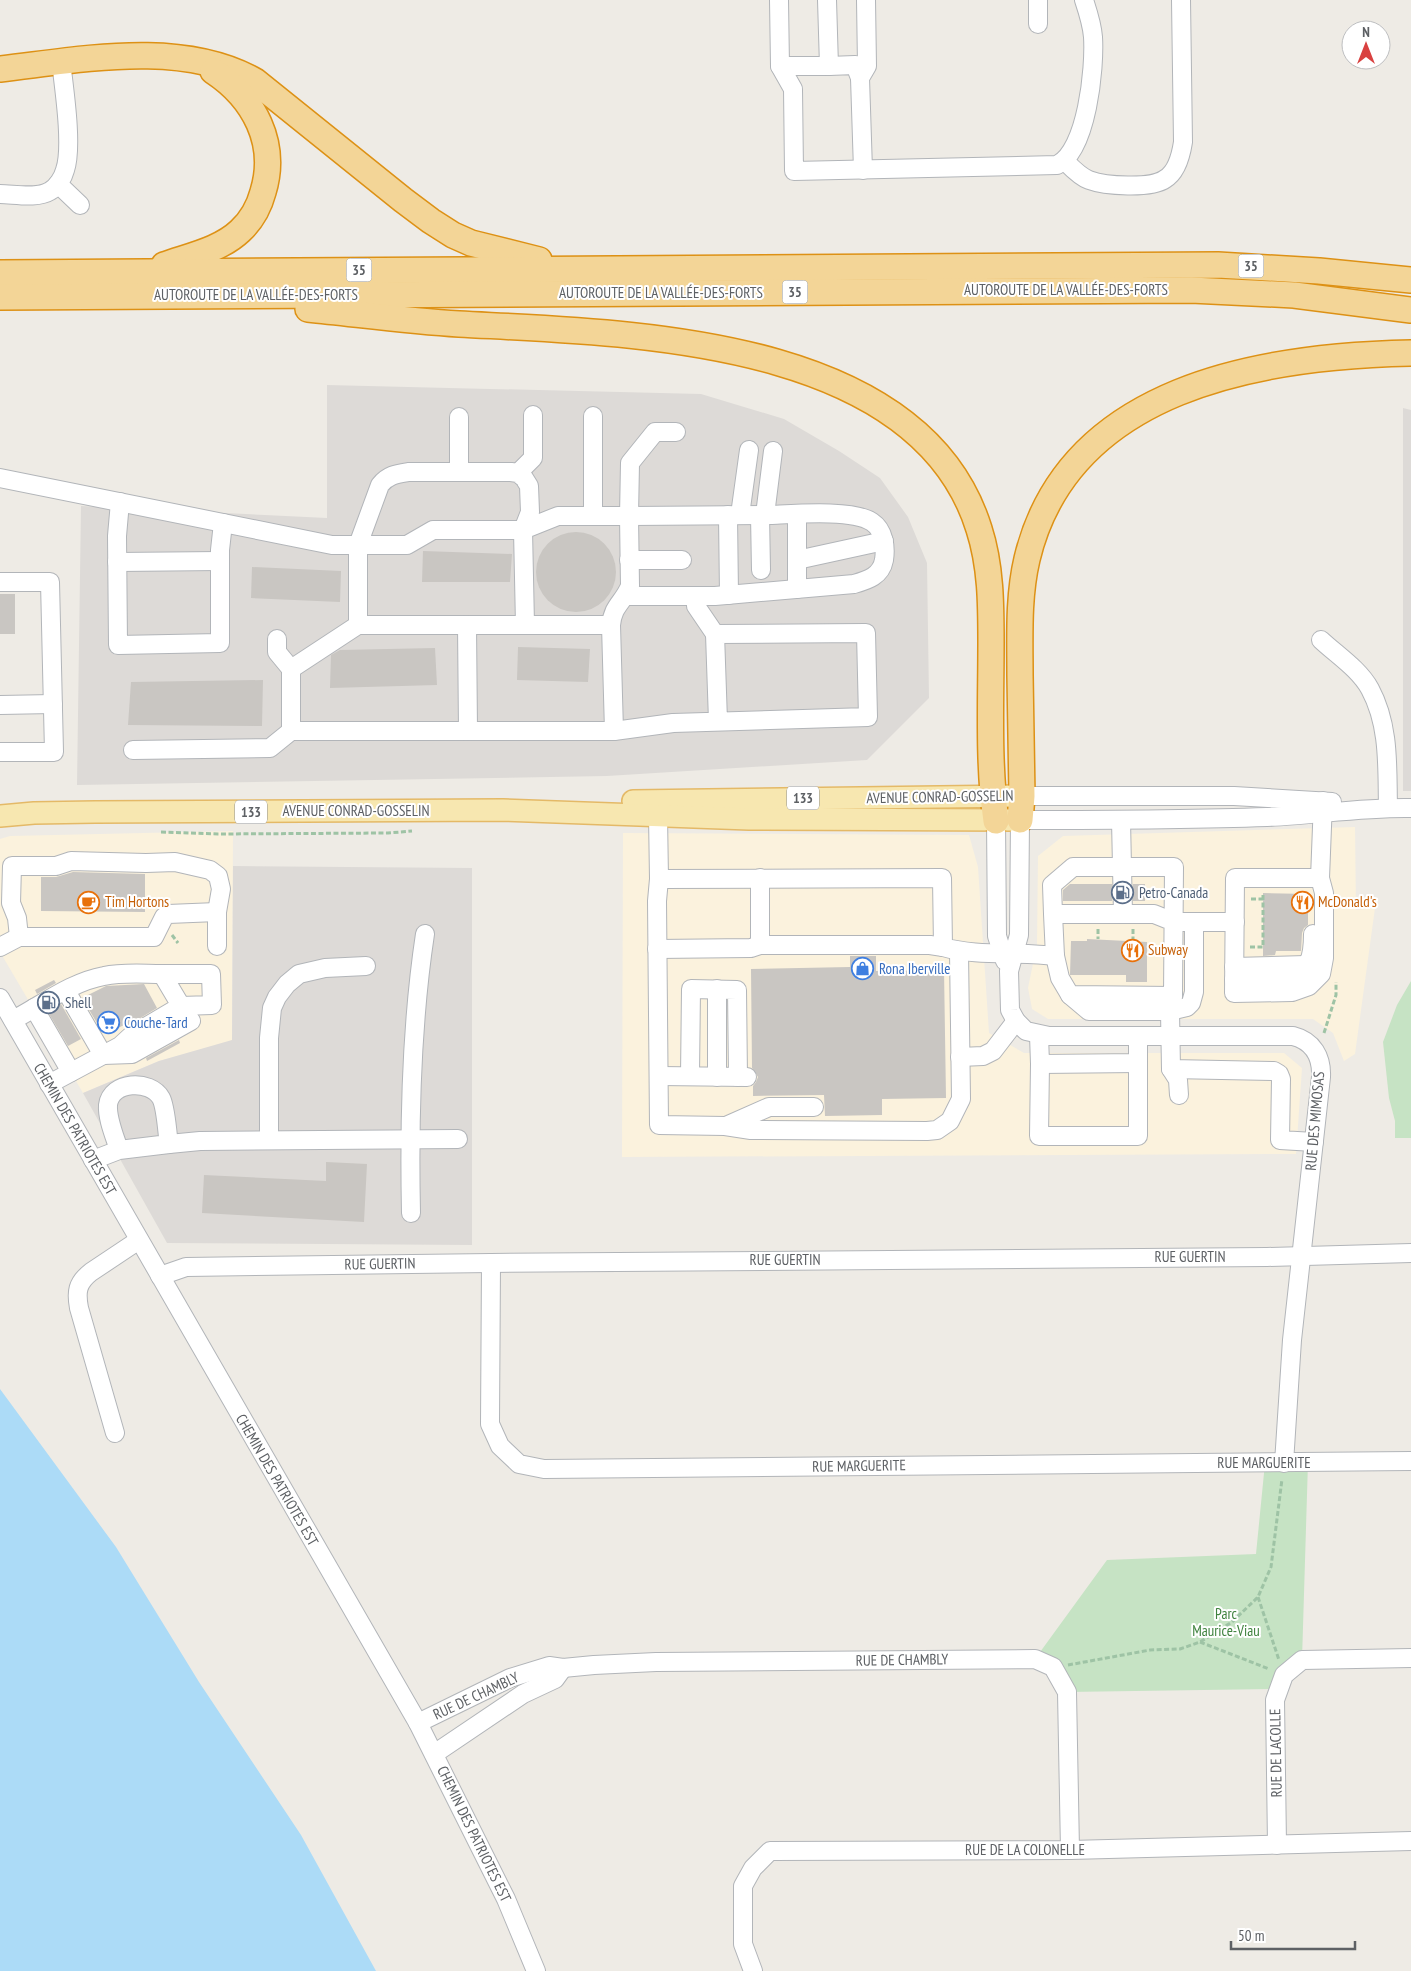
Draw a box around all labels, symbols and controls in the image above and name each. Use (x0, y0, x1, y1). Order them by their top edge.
north arrow (1341, 20, 1391, 70)
text: N (1362, 23, 1370, 41)
road number: 35 (1238, 255, 1264, 278)
road number: 35 (346, 258, 372, 282)
road number: 35 (782, 280, 808, 304)
street label: AUTOROUTE DE LA VALLÉE-DES-FORTS (964, 280, 1168, 299)
street label: AUTOROUTE DE LA VALLÉE-DES-FORTS (559, 283, 763, 302)
street label: AUTOROUTE DE LA VALLÉE-DES-FORTS (154, 285, 358, 304)
road number: 133 (787, 786, 819, 810)
street label: AVENUE CONRAD-GOSSELIN (866, 786, 1014, 807)
road number: 133 (235, 800, 267, 824)
street label: AVENUE CONRAD-GOSSELIN (282, 801, 430, 820)
fuel station icon: Petro-Canada (1111, 881, 1135, 905)
place label: Petro-Canada (1139, 883, 1208, 902)
cafe icon: Tim Hortons (77, 890, 101, 914)
restaurant icon: McDonald's (1290, 890, 1314, 914)
place label: Tim Hortons (105, 892, 169, 911)
place label: McDonald's (1318, 892, 1377, 911)
restaurant icon: Subway (1120, 938, 1144, 962)
place label: Subway (1148, 940, 1188, 959)
shop icon: Rona Iberville (851, 957, 875, 981)
place label: Rona Iberville (879, 959, 950, 978)
fuel station icon: Shell (37, 991, 61, 1015)
place label: Shell (65, 993, 92, 1012)
supermarket icon: Couche-Tard (96, 1011, 120, 1035)
place label: Couche-Tard (124, 1013, 188, 1032)
street label: CHEMIN DES PATRIOTES EST (30, 1059, 121, 1198)
street label: RUE DES MIMOSAS (1301, 1071, 1328, 1171)
street label: RUE GUERTIN (1154, 1247, 1226, 1266)
street label: RUE GUERTIN (749, 1250, 821, 1269)
street label: RUE GUERTIN (344, 1253, 416, 1274)
street label: CHEMIN DES PATRIOTES EST (232, 1410, 323, 1549)
street label: RUE MARGUERITE (1217, 1453, 1311, 1472)
street label: RUE MARGUERITE (812, 1455, 906, 1476)
park label: Parc Maurice-Viau (1192, 1604, 1260, 1640)
street label: RUE DE CHAMBLY (856, 1649, 949, 1670)
street label: RUE DE CHAMBLY (430, 1667, 522, 1724)
street label: RUE DE LACOLLE (1265, 1708, 1286, 1798)
street label: CHEMIN DES PATRIOTES EST (433, 1763, 516, 1905)
street label: RUE DE LA COLONELLE (965, 1840, 1085, 1859)
scale bar (1231, 1918, 1355, 1950)
text: 50 m (1238, 1926, 1264, 1945)

